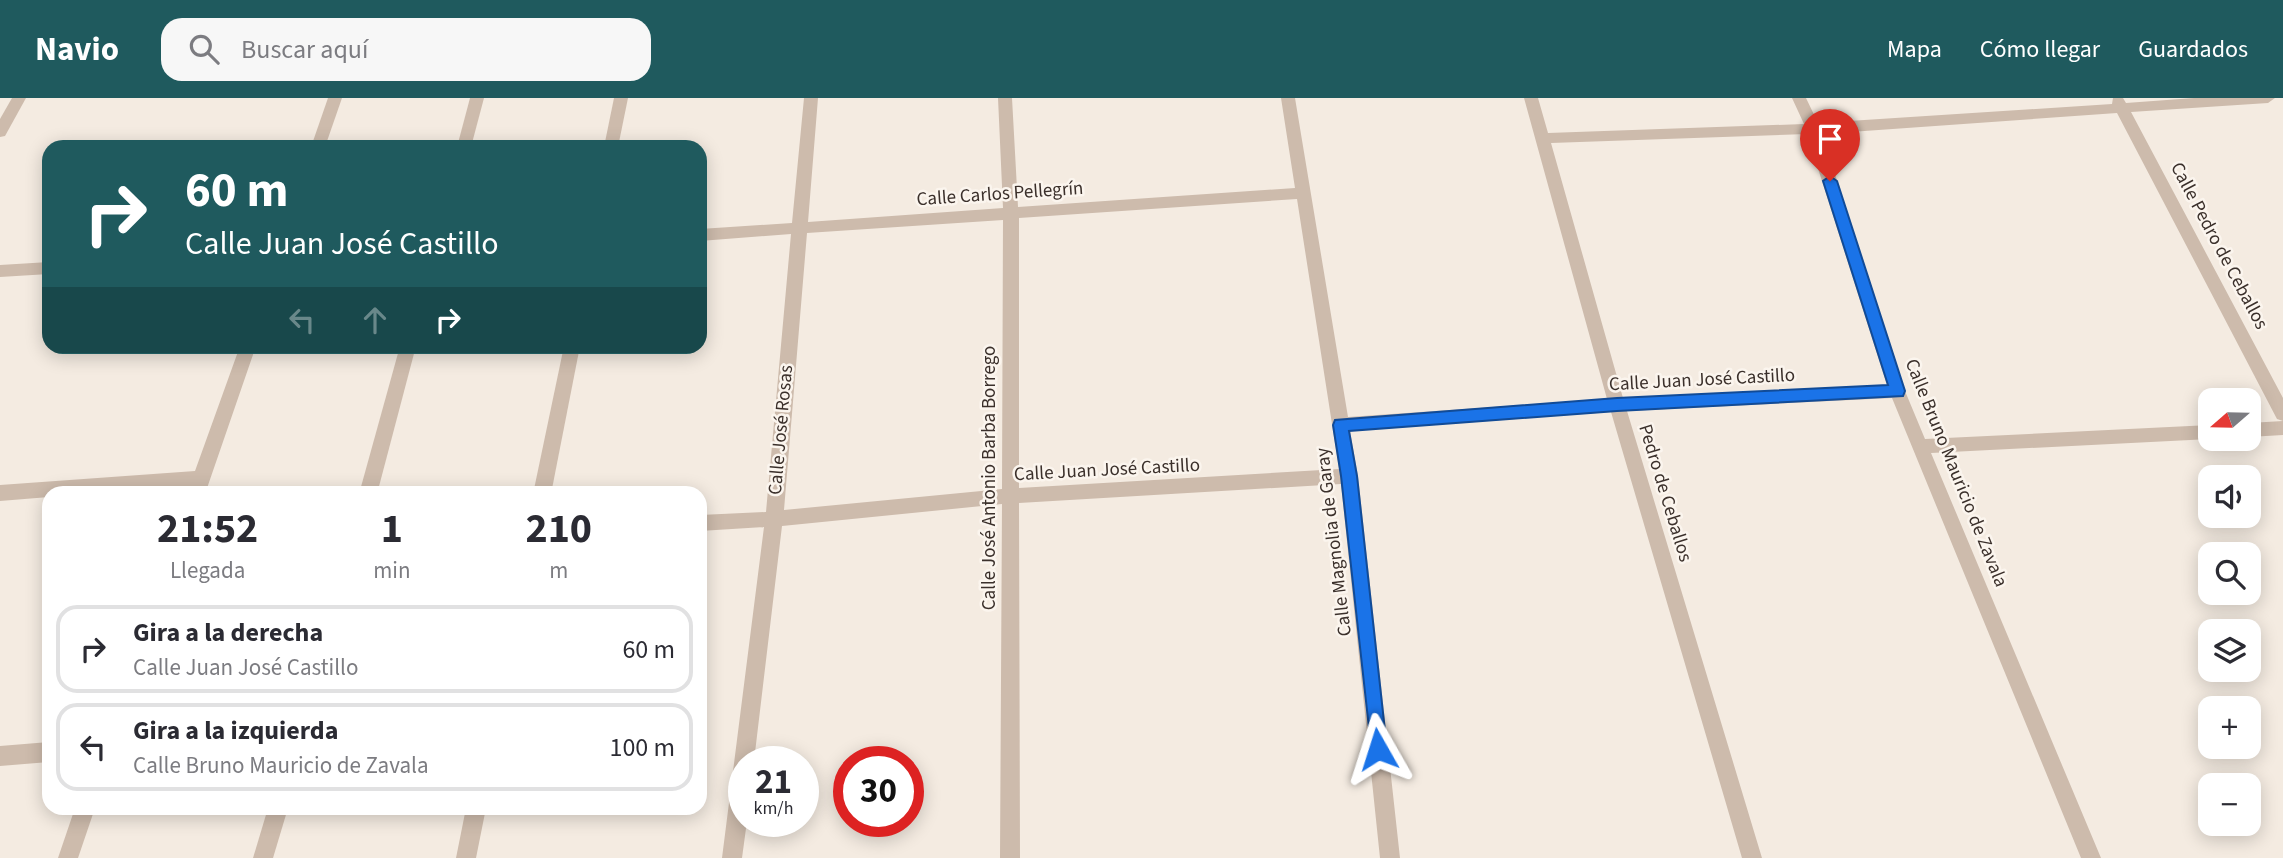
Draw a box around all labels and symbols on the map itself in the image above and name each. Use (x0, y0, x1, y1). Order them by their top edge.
pin (1800, 109, 1860, 181)
street label: Calle Pedro de Ceballos (2163, 158, 2275, 334)
street label: Calle Carlos Pellegrín (916, 175, 1084, 213)
street label: Calle José Antonio Barba Borrego (976, 346, 1003, 610)
street label: Calle Bruno Mauricio de Zavala (1898, 355, 2014, 591)
street label: Calle Juan José Castillo (1608, 362, 1796, 398)
street label: Calle José Rosas (762, 364, 800, 496)
north arrow (2198, 388, 2261, 452)
street label: Pedro de Ceballos (1631, 421, 1699, 565)
street label: Calle Magnolia de Garay (1309, 446, 1359, 638)
street label: Calle Juan José Castillo (1013, 452, 1201, 488)
position arrow (1341, 712, 1415, 786)
speed limit sign: 30 (833, 746, 924, 837)

